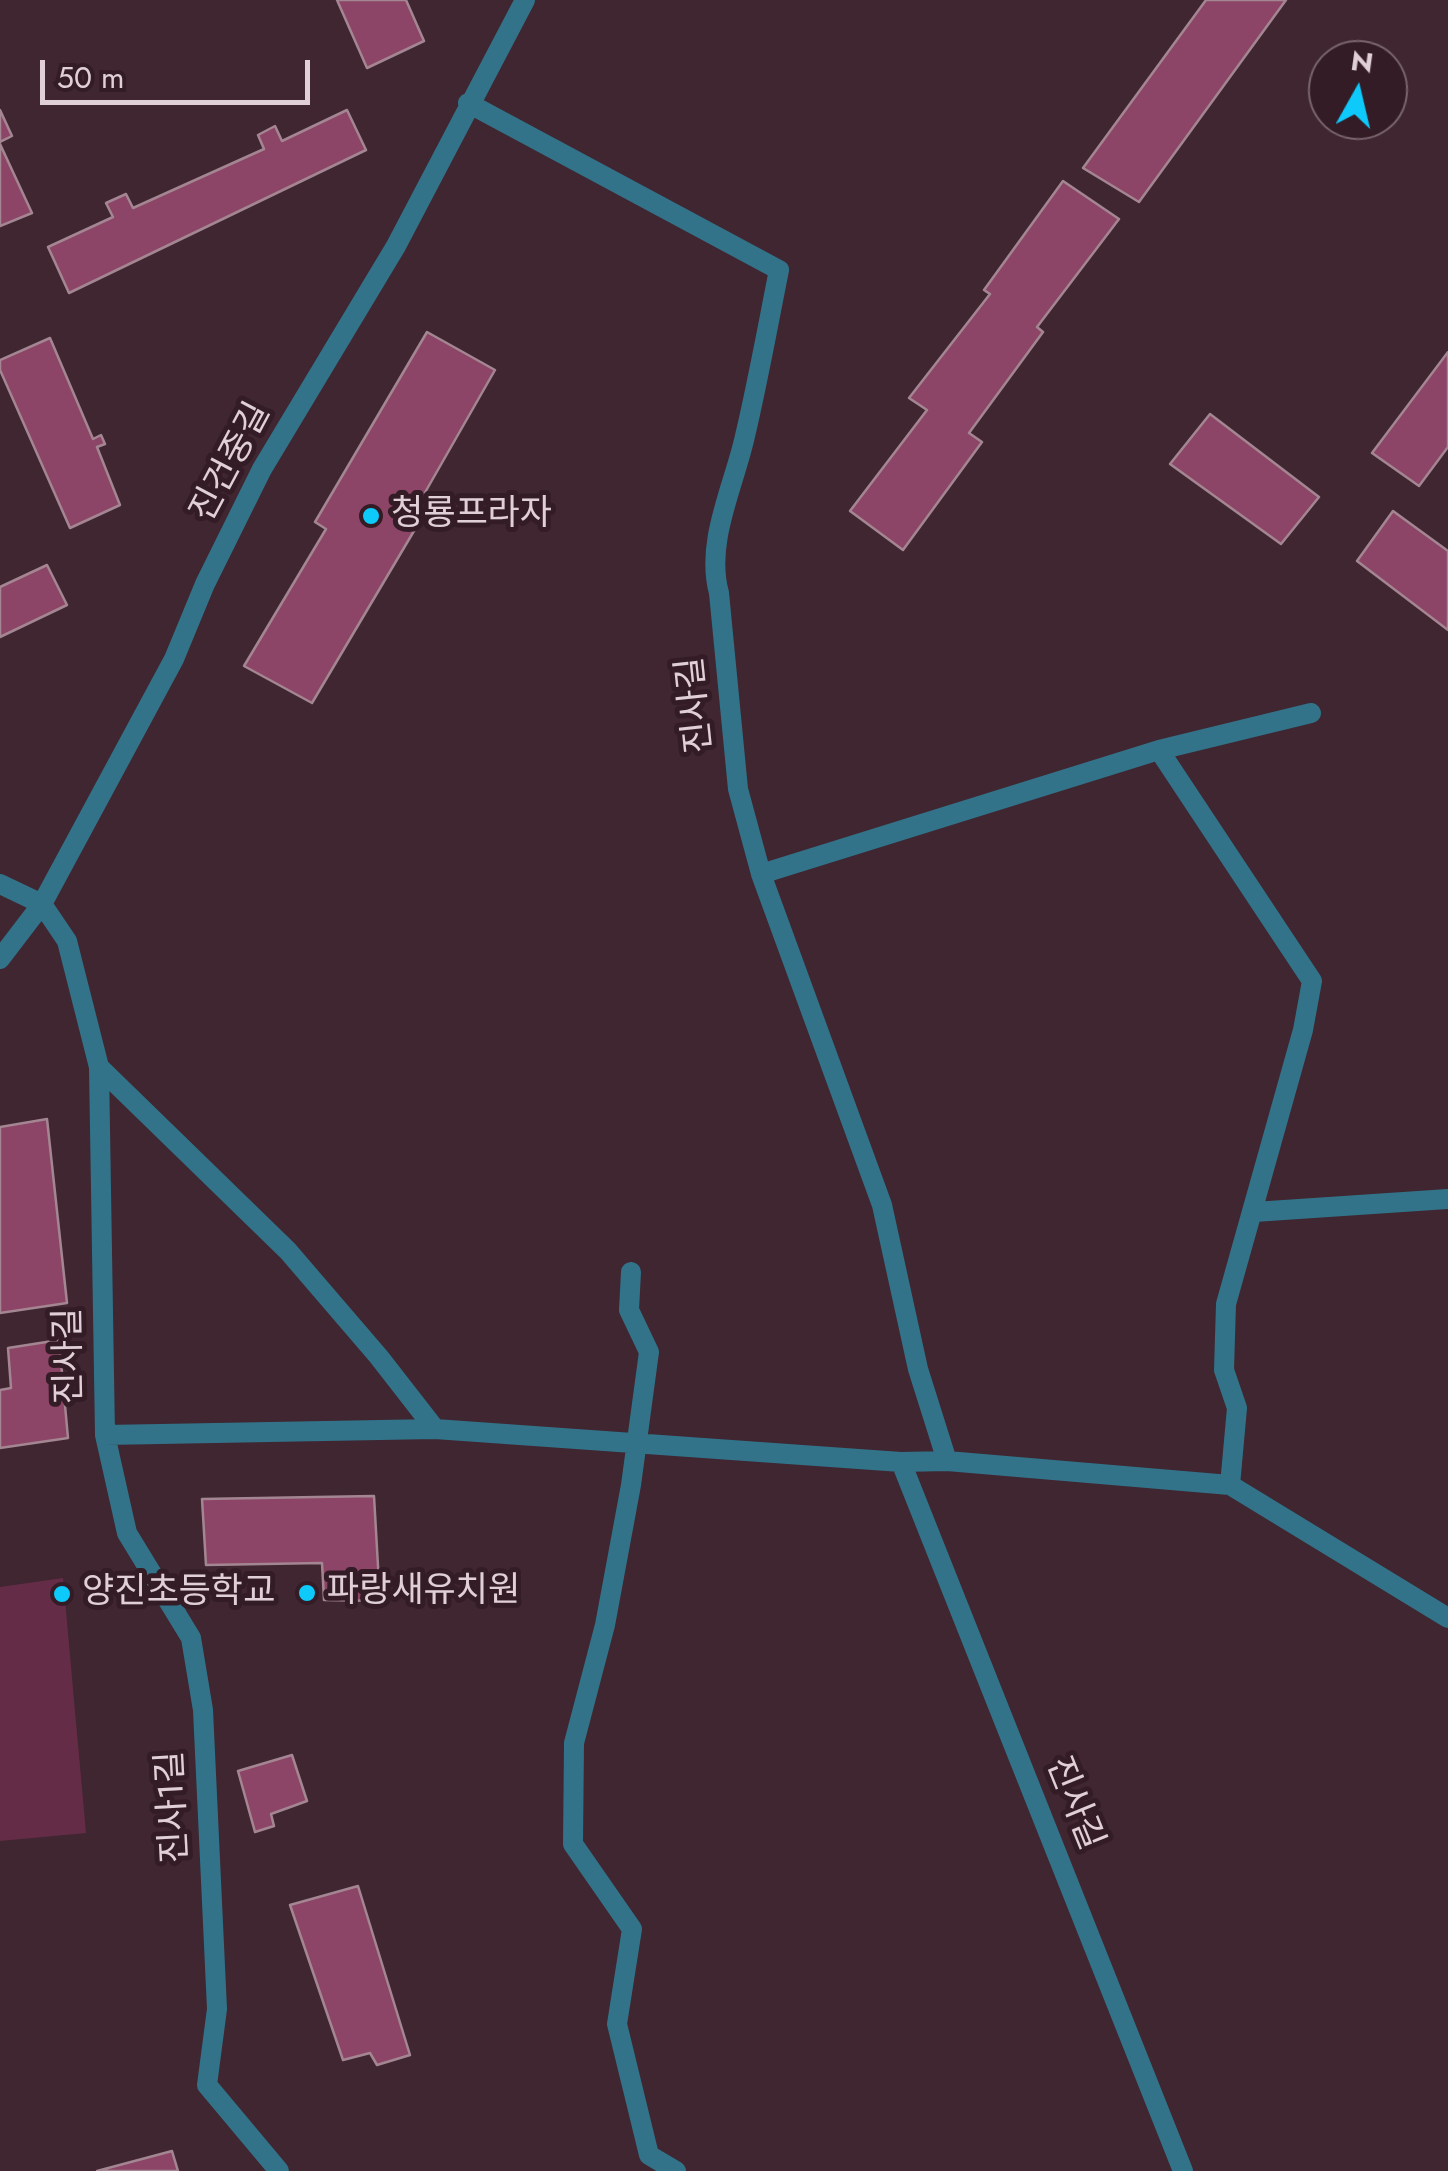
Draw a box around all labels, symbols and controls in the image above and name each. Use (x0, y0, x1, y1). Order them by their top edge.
scale bar (45, 40, 315, 102)
north arrow (1308, 40, 1408, 140)
text: N (1348, 40, 1376, 84)
text: 50 m (57, 56, 124, 99)
street label: 진건중길 (183, 396, 281, 530)
place label: 청룡프라자 (391, 495, 552, 537)
marker: 청룡프라자 (360, 505, 382, 527)
street label: 진사길 (671, 655, 723, 755)
street label: 진사길 (49, 1307, 93, 1405)
place label: 파랑새유치원 (327, 1572, 520, 1614)
place label: 양진초등학교 (82, 1573, 275, 1615)
marker: 파랑새유치원 (296, 1582, 318, 1604)
marker: 양진초등학교 (51, 1583, 73, 1605)
street label: 진사1길 (151, 1750, 199, 1864)
street label: 진사길 (1035, 1751, 1111, 1857)

